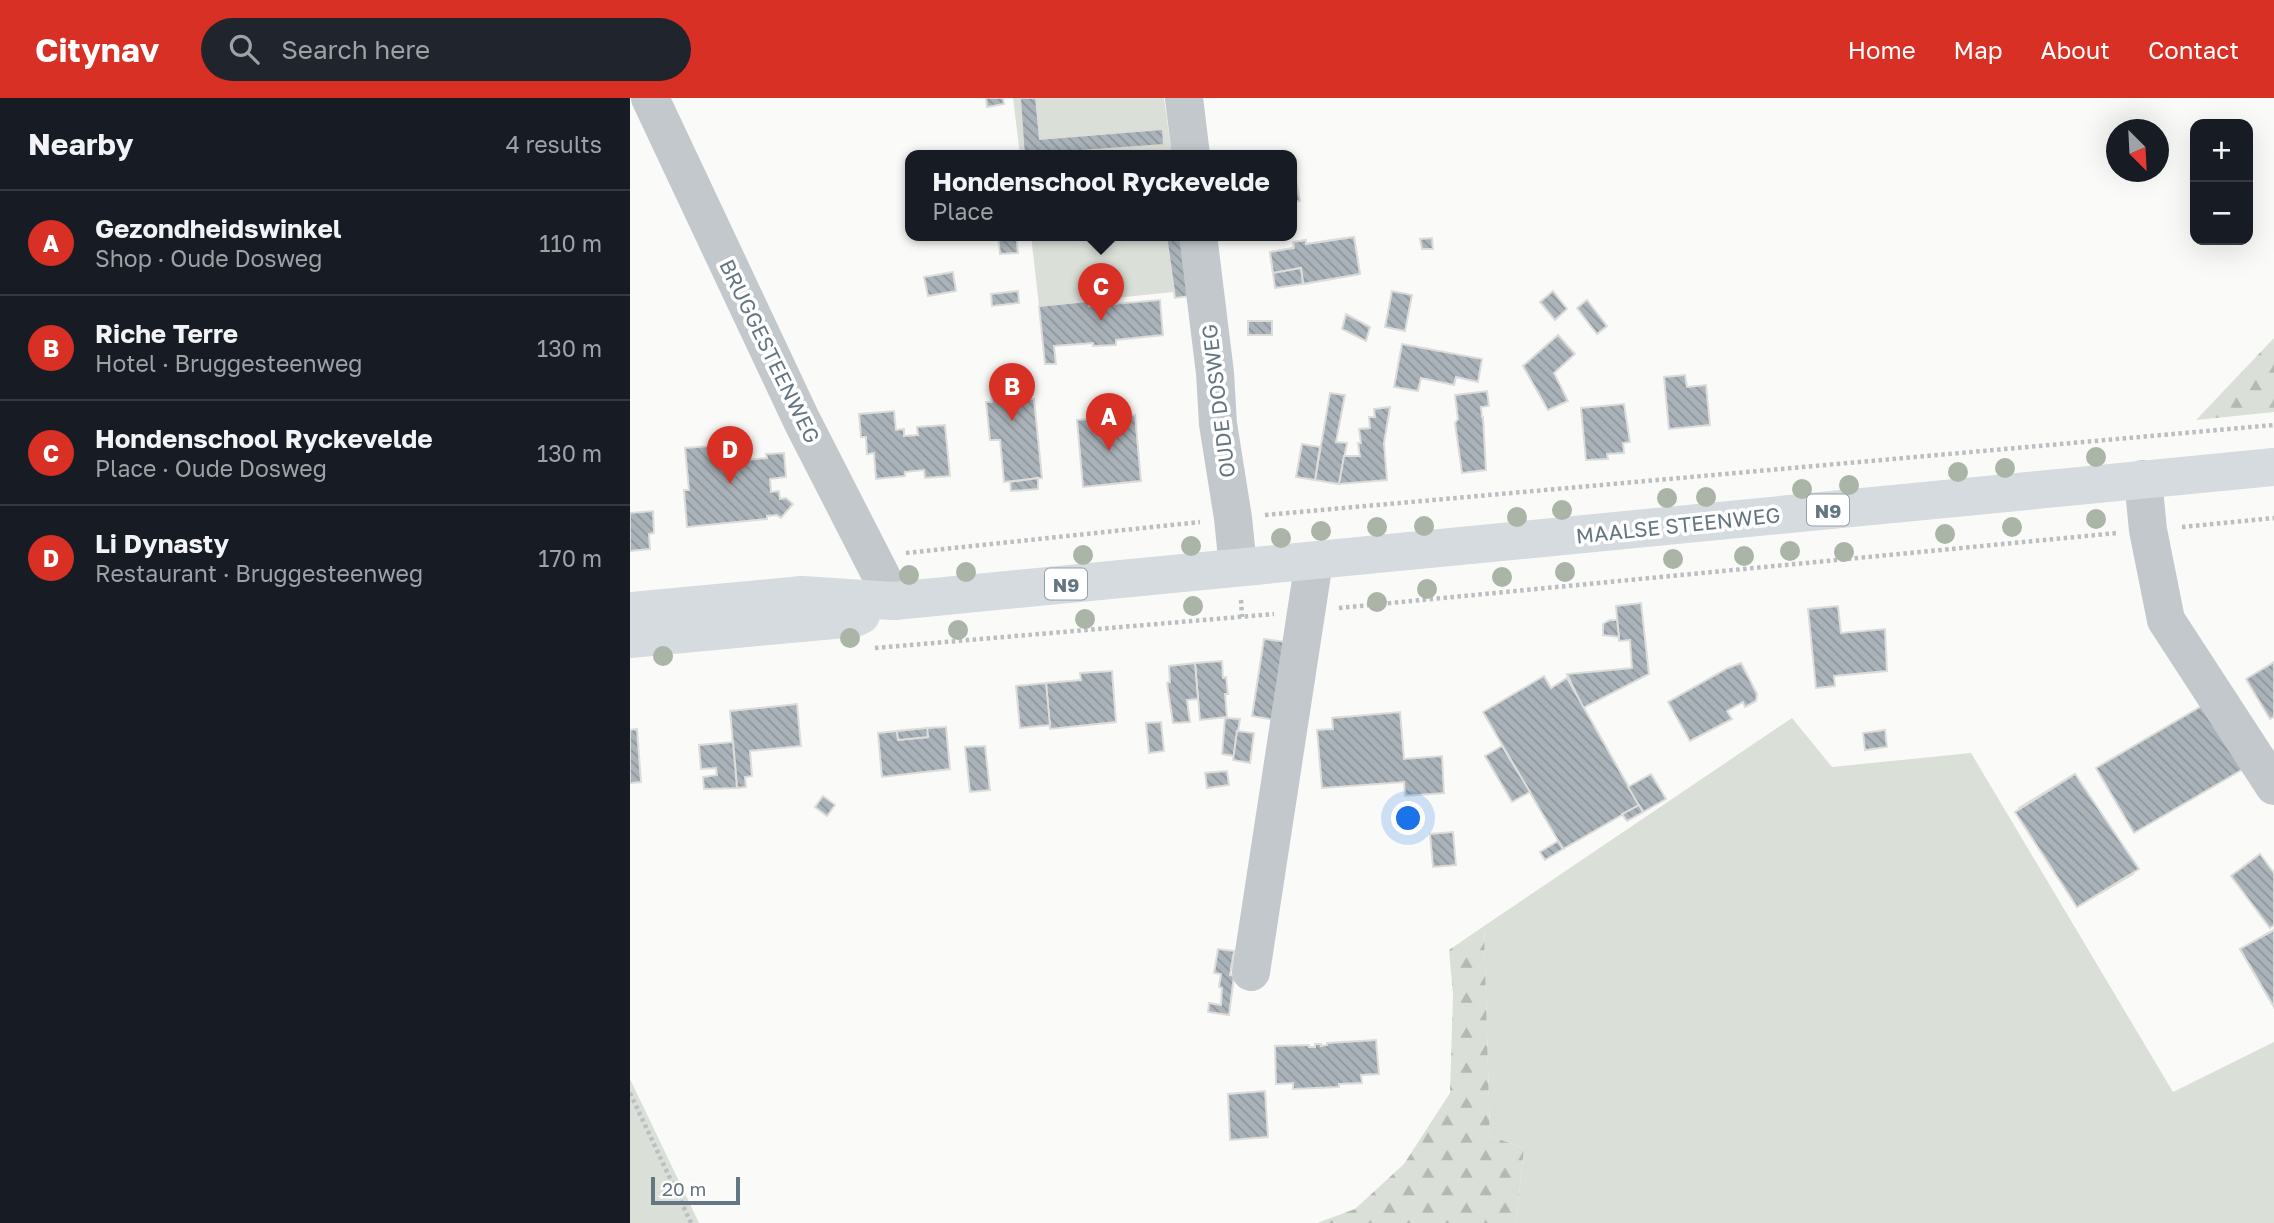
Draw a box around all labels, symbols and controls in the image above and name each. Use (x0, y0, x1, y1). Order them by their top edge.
search box (201, 18, 691, 81)
text: Citynav (35, 30, 159, 69)
icon: search (225, 30, 263, 68)
text: Search here (281, 34, 430, 65)
text: Home (1848, 35, 1916, 64)
text: Map (1954, 35, 2003, 64)
text: About (2041, 35, 2110, 64)
text: Contact (2148, 35, 2239, 64)
north arrow (2106, 119, 2169, 182)
map controls (2190, 119, 2253, 245)
button: + (2190, 119, 2253, 182)
text: Nearby (28, 126, 133, 162)
text: 4 results (506, 130, 602, 158)
popup (905, 150, 1297, 241)
text: Hondenschool Ryckevelde (932, 166, 1270, 197)
button: − (2190, 182, 2253, 245)
text: Place (932, 197, 993, 225)
text: Gezondheidswinkel (95, 213, 341, 244)
text: A (43, 229, 59, 257)
text: 110 m (539, 229, 602, 257)
text: Shop · Oude Dosweg (95, 244, 322, 272)
street label: BRUGGESTEENWEG (714, 255, 826, 447)
pin: C (1078, 263, 1124, 321)
text: Riche Terre (95, 318, 238, 349)
street label: OUDE DOSWEG (1196, 323, 1240, 479)
text: B (43, 334, 59, 362)
text: 130 m (537, 334, 602, 362)
text: Hotel · Bruggesteenweg (95, 349, 362, 377)
pin: B (989, 363, 1035, 421)
pin: A (1086, 393, 1132, 451)
text: Hondenschool Ryckevelde (95, 423, 433, 454)
pin: D (707, 426, 753, 484)
text: C (43, 439, 59, 467)
text: 130 m (537, 439, 602, 467)
text: Place · Oude Dosweg (95, 454, 327, 482)
road number: N9 (1807, 494, 1849, 526)
street label: MAALSE STEENWEG (1575, 501, 1781, 549)
text: Li Dynasty (95, 528, 229, 559)
text: D (43, 544, 59, 572)
text: 170 m (538, 544, 602, 572)
text: Restaurant · Bruggesteenweg (95, 559, 423, 587)
road number: N9 (1045, 569, 1087, 600)
your location (1391, 801, 1425, 835)
scale bar (651, 1174, 740, 1206)
text: 20 m (662, 1177, 706, 1200)

